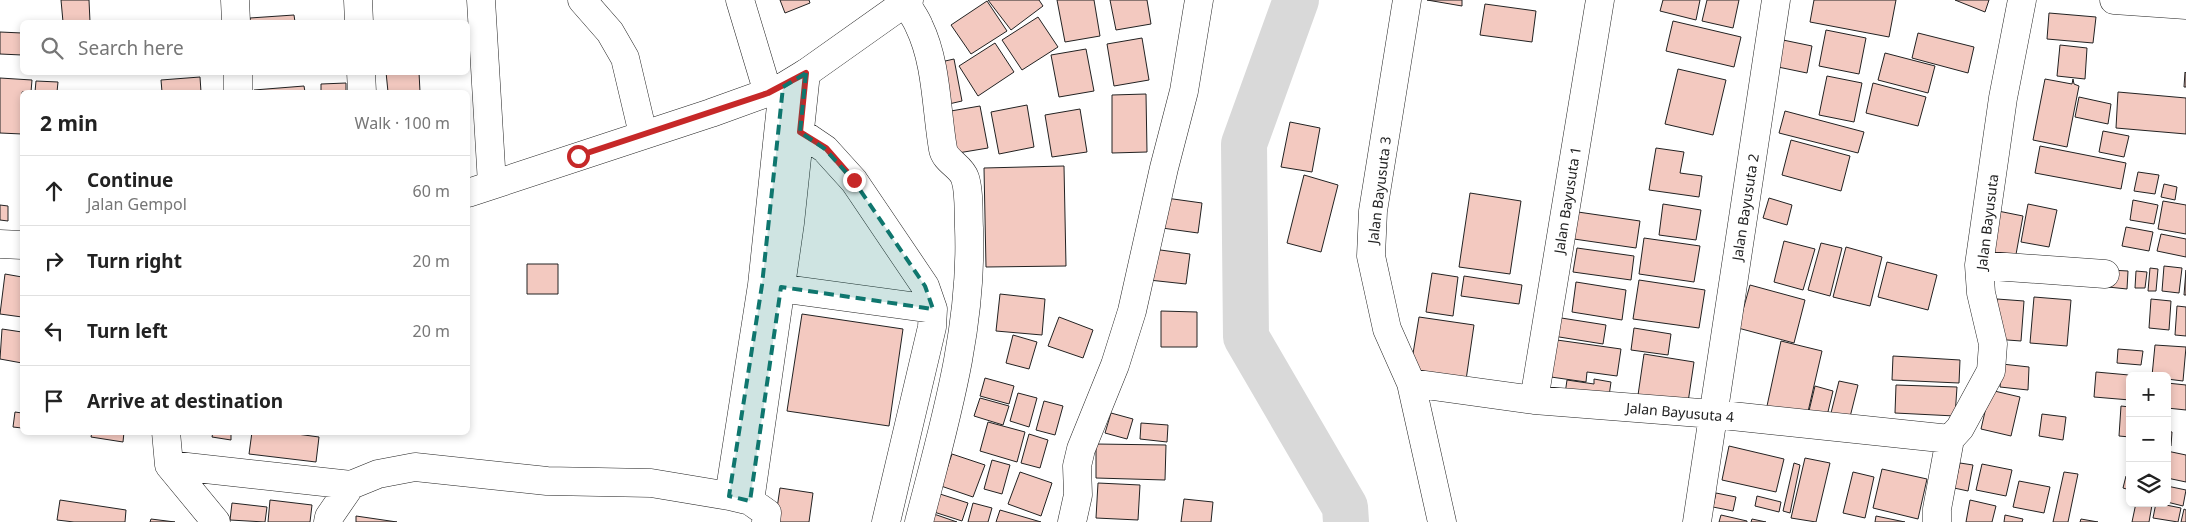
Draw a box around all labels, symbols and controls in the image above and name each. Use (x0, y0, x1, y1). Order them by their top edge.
search box (20, 20, 470, 75)
icon: search (38, 34, 66, 62)
text: Search here (78, 35, 184, 61)
text: 2 min (40, 109, 98, 137)
text: Walk · 100 m (355, 112, 450, 134)
street label: Jalan Bayusuta 3 (1363, 135, 1395, 247)
route start (567, 145, 590, 168)
street label: Jalan Bayusuta 1 (1549, 145, 1585, 257)
street label: Jalan Bayusuta 2 (1727, 152, 1763, 264)
text: Continue (87, 167, 173, 193)
route end (843, 169, 866, 192)
street label: Jalan Bayusuta (1971, 173, 2002, 273)
icon: ahead (40, 177, 68, 205)
text: 60 m (413, 180, 450, 202)
text: Jalan Gempol (87, 193, 187, 215)
icon: right (40, 247, 68, 275)
text: Turn right (87, 248, 182, 274)
text: 20 m (413, 250, 450, 272)
icon: left (40, 317, 68, 345)
text: Turn left (87, 318, 168, 344)
text: 20 m (413, 320, 450, 342)
map controls (2126, 372, 2171, 507)
button: + (2126, 372, 2171, 417)
icon: arrive (40, 387, 68, 415)
text: Arrive at destination (87, 388, 283, 414)
street label: Jalan Bayusuta 4 (1623, 398, 1735, 426)
button: − (2126, 417, 2171, 462)
button: layers (2126, 462, 2171, 507)

